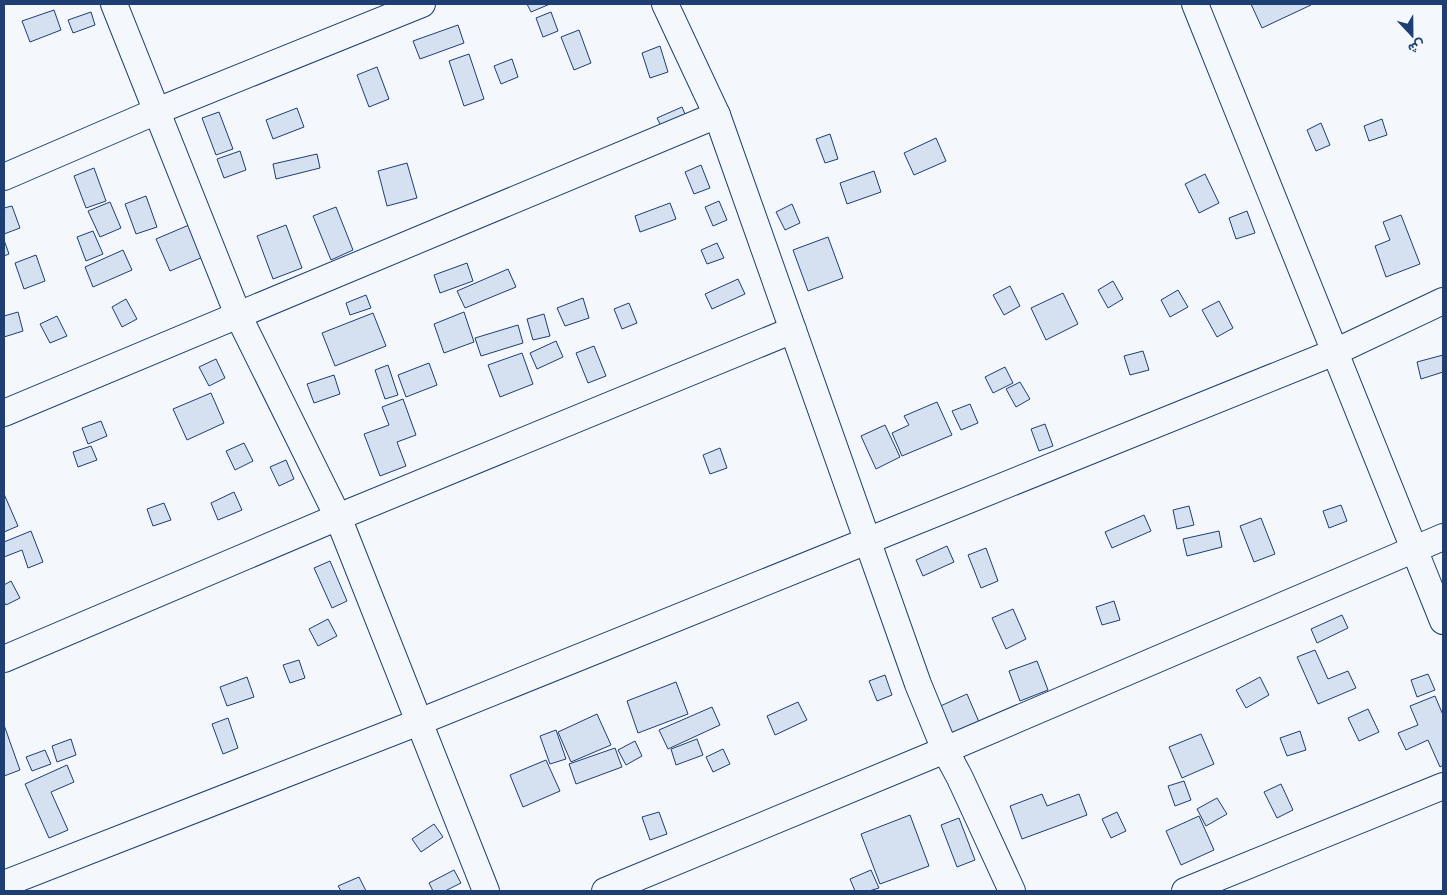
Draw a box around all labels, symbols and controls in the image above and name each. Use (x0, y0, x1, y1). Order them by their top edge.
north arrow (1387, 10, 1437, 60)
text: ش (1406, 36, 1428, 59)

